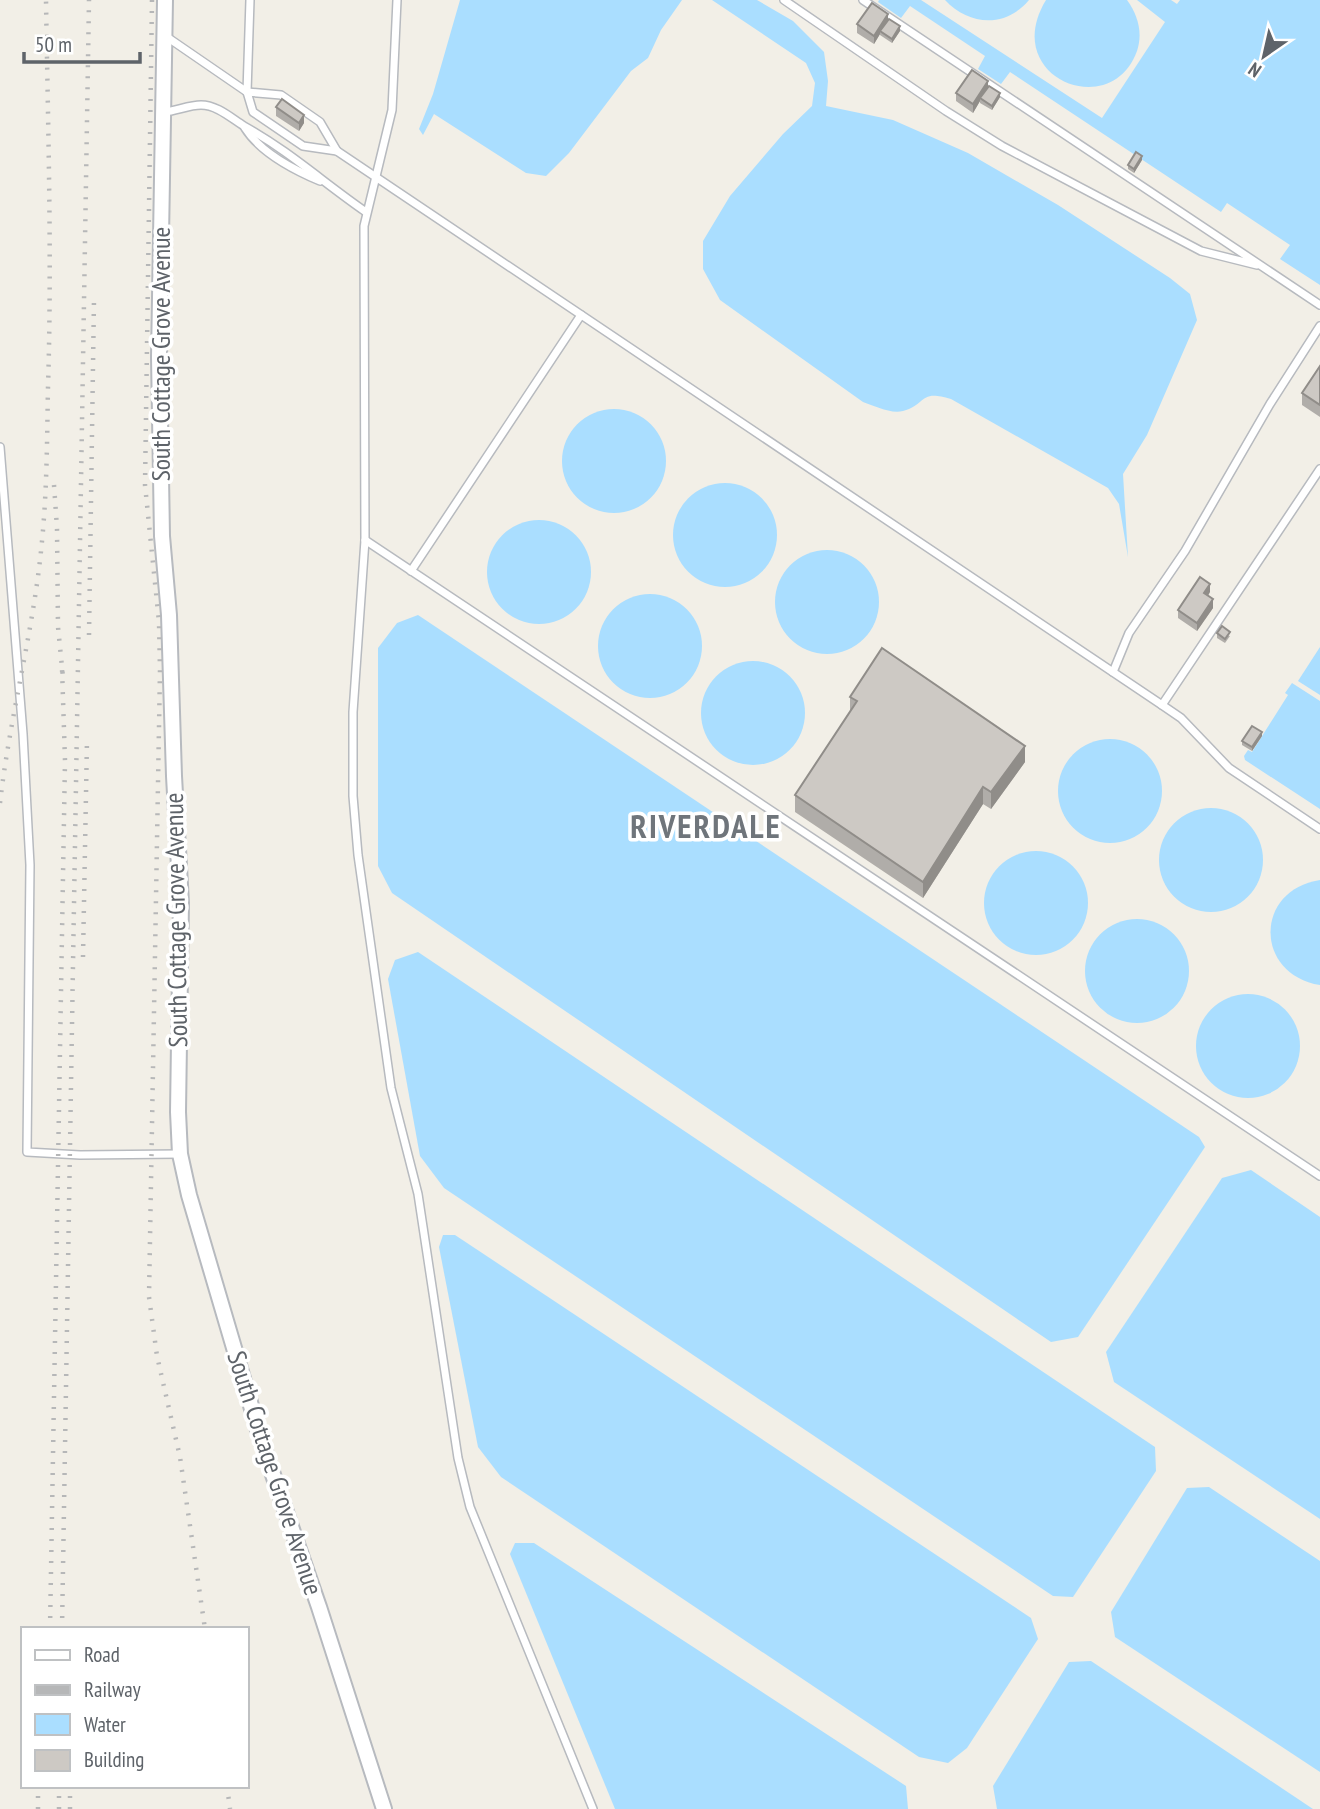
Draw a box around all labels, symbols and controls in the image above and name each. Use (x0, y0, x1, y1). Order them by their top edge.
scale bar (24, 21, 140, 65)
north arrow (1229, 21, 1299, 91)
text: 50 m (35, 31, 72, 58)
text: N (1244, 57, 1265, 83)
street label: South Cottage Grove Avenue (144, 227, 177, 481)
street label: South Cottage Grove Avenue (157, 792, 194, 1048)
district label: RIVERDALE (630, 804, 782, 847)
street label: South Cottage Grove Avenue (220, 1347, 331, 1599)
legend (21, 1627, 248, 1788)
text: Road (84, 1641, 120, 1668)
text: Railway (84, 1676, 141, 1703)
text: Water (84, 1711, 126, 1738)
text: Building (84, 1746, 144, 1773)

